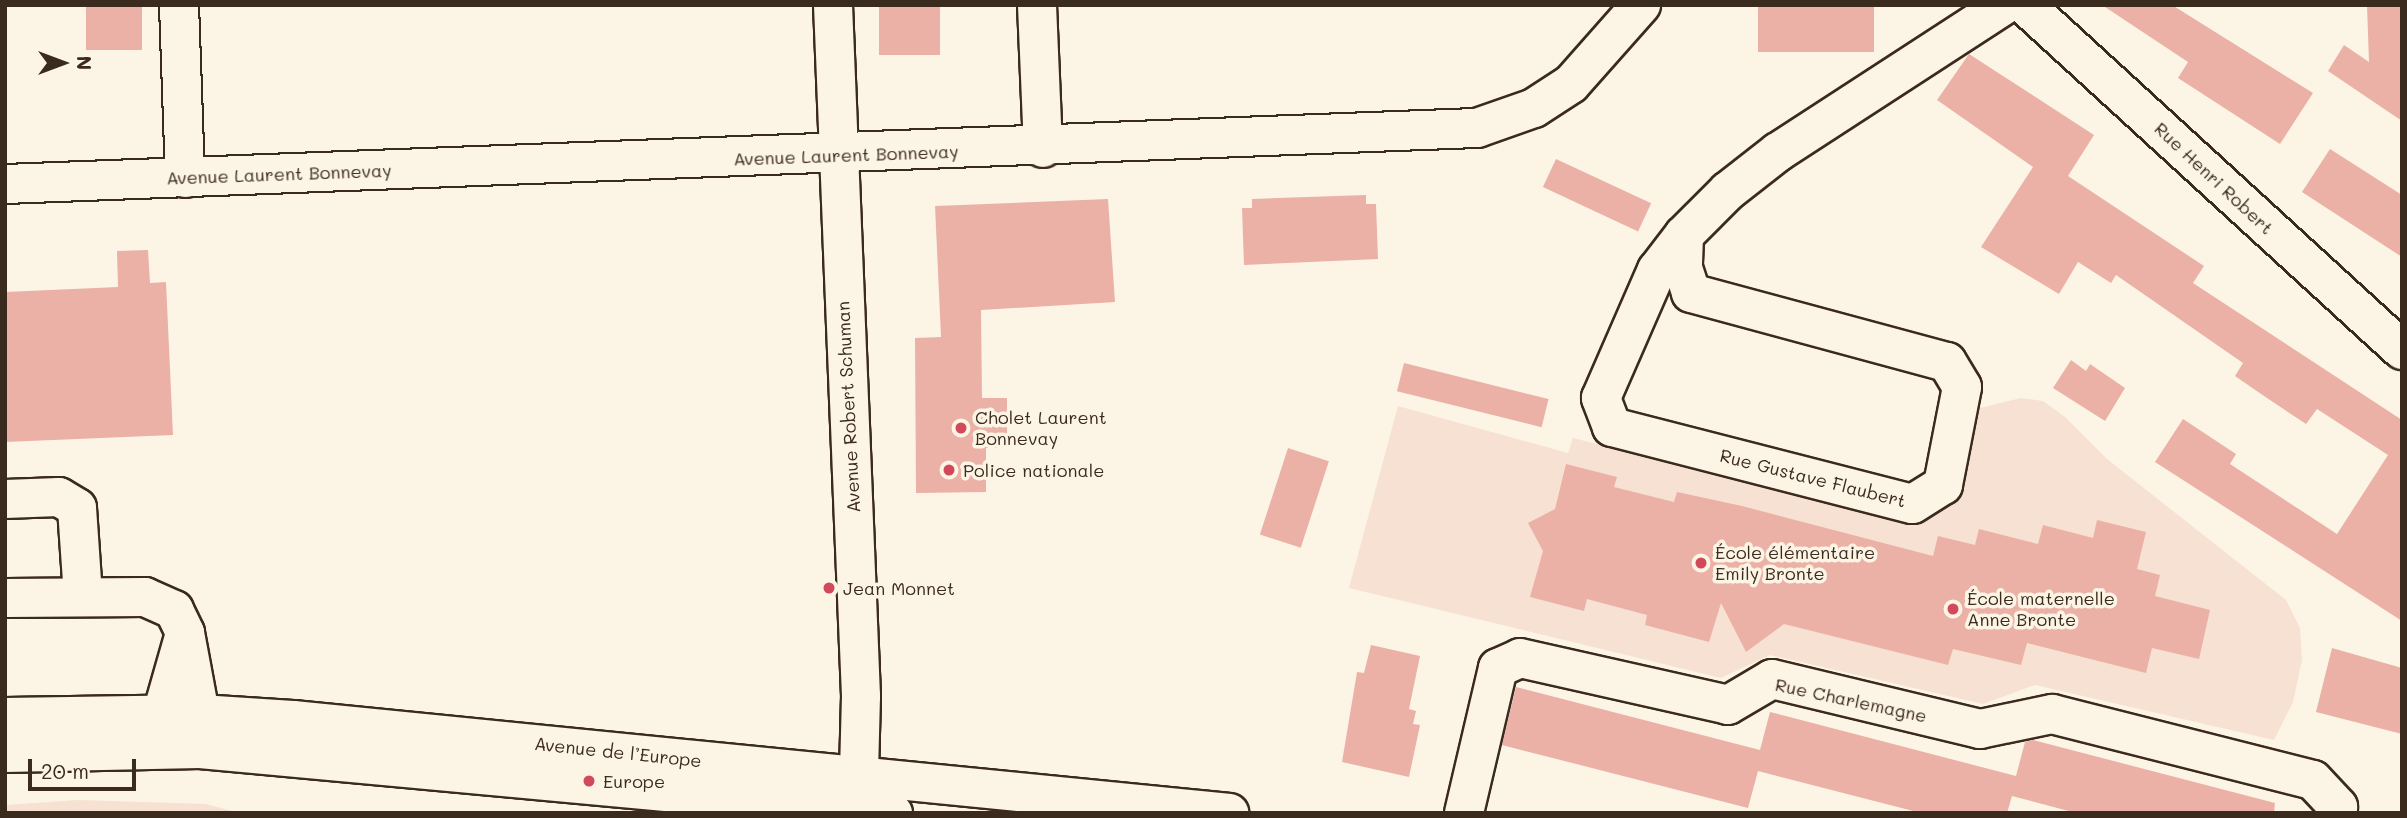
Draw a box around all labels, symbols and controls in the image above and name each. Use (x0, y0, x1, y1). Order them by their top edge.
north arrow (28, 28, 98, 98)
text: N (72, 56, 97, 70)
street label: Rue Henri Robert (2150, 117, 2278, 239)
street label: Avenue Laurent Bonnevay (733, 140, 959, 170)
street label: Avenue Laurent Bonnevay (166, 159, 392, 189)
street label: Avenue Robert Schuman (832, 301, 864, 513)
place label: Cholet Laurent Bonnevay (975, 407, 1107, 450)
marker: Cholet Laurent Bonnevay (953, 420, 969, 436)
street label: Rue Gustave Flaubert (1718, 444, 1908, 512)
place label: Police nationale (963, 459, 1104, 481)
marker: Police nationale (941, 462, 957, 478)
place label: École élémentaire Emily Bronte (1715, 542, 1875, 584)
marker: École élémentaire Emily Bronte (1693, 555, 1709, 571)
place label: Jean Monnet (843, 577, 955, 599)
marker: Jean Monnet (821, 580, 837, 596)
place label: École maternelle Anne Bronte (1967, 588, 2115, 630)
marker: École maternelle Anne Bronte (1945, 601, 1961, 617)
street label: Rue Charlemagne (1773, 673, 1929, 727)
street label: Avenue de l’Europe (533, 732, 703, 772)
scale bar (32, 744, 140, 788)
text: 20 m (41, 757, 89, 784)
place label: Europe (603, 770, 665, 792)
marker: Europe (581, 773, 597, 789)

